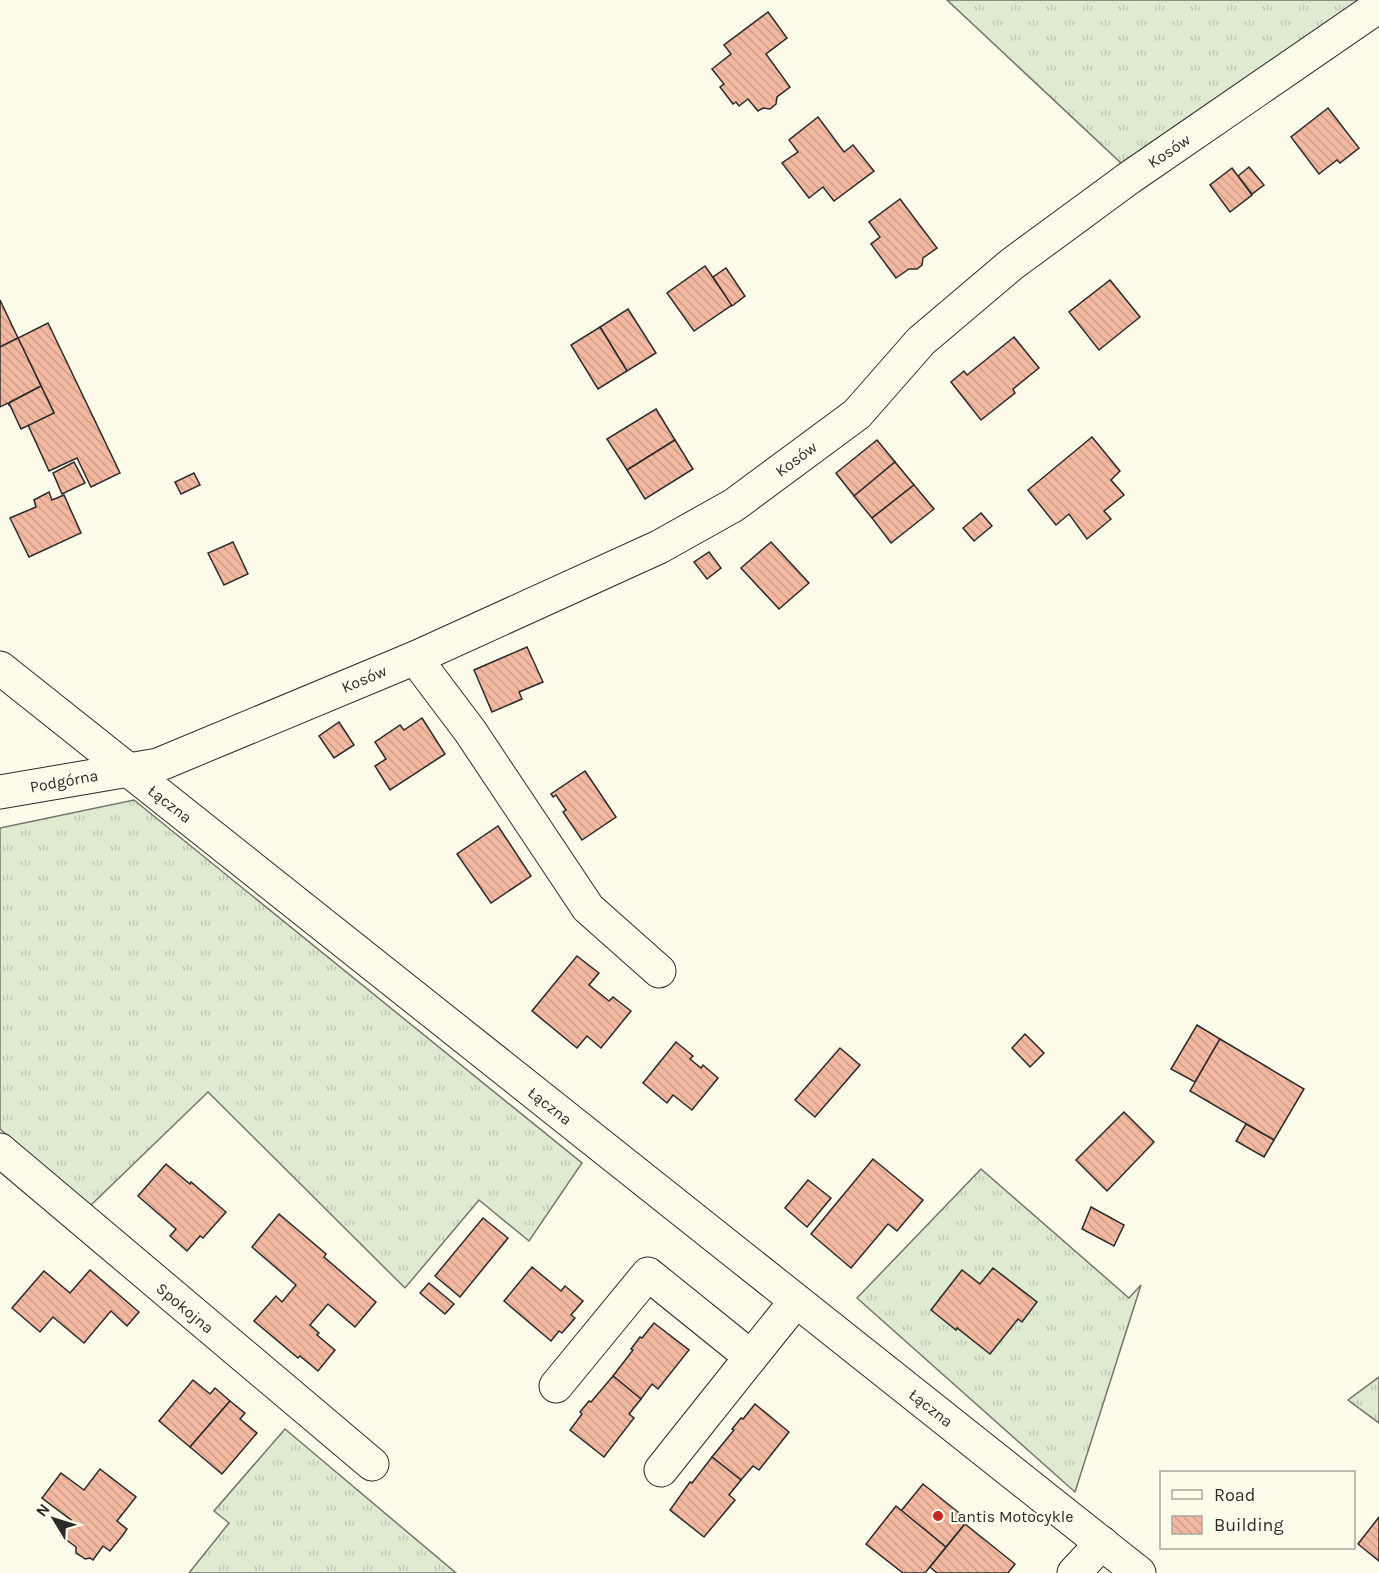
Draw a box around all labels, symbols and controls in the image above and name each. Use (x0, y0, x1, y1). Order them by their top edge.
street label: Kosów (1144, 130, 1194, 172)
street label: Kosów (771, 437, 821, 481)
street label: Kosów (339, 661, 390, 697)
street label: Podgórna (28, 766, 100, 796)
street label: Łączna (144, 781, 196, 827)
street label: Łączna (524, 1083, 576, 1129)
street label: Spokojna (152, 1279, 218, 1337)
street label: Łączna (905, 1385, 957, 1431)
legend (1160, 1471, 1355, 1549)
text: Road (1214, 1484, 1255, 1506)
north arrow (24, 1489, 84, 1549)
text: N (32, 1500, 54, 1520)
place label: Lantis Motocykle (950, 1507, 1073, 1526)
marker: Lantis Motocykle (931, 1509, 945, 1523)
text: Building (1214, 1514, 1284, 1536)

